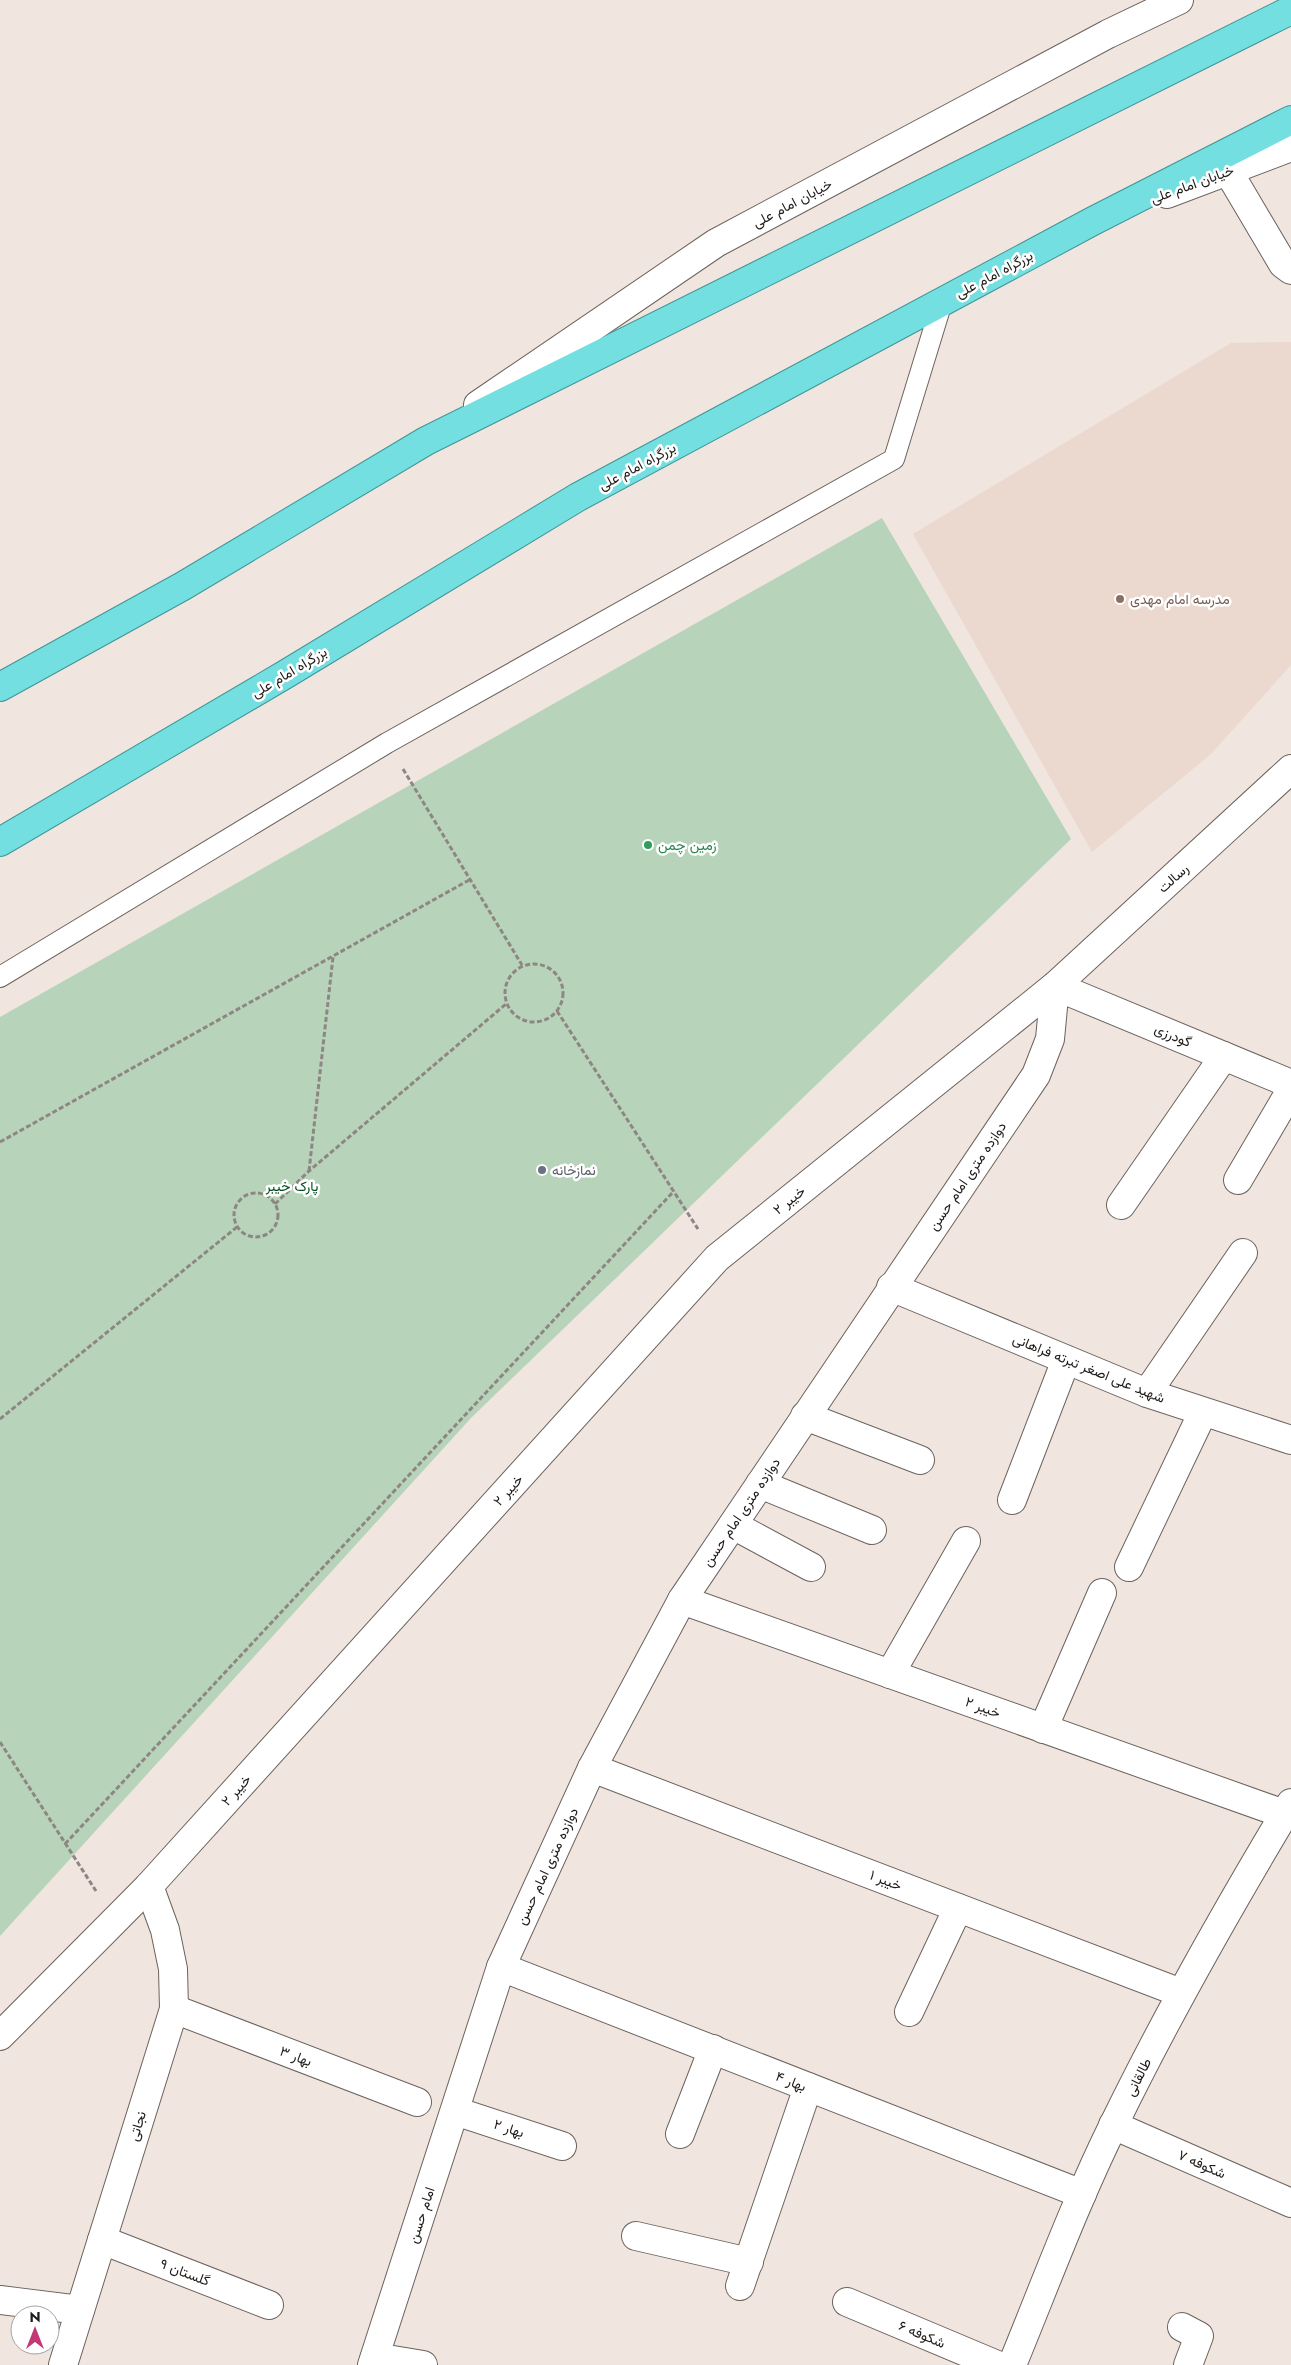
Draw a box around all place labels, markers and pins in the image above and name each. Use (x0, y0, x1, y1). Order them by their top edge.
place label: مدرسه امام مهدی (1130, 589, 1230, 609)
marker: مدرسه امام مهدی (1114, 593, 1126, 605)
place label: زمین چمن (658, 835, 717, 855)
marker: زمین چمن (642, 839, 654, 851)
place label: نمازخانه (552, 1160, 596, 1180)
marker: نمازخانه (536, 1164, 548, 1176)

